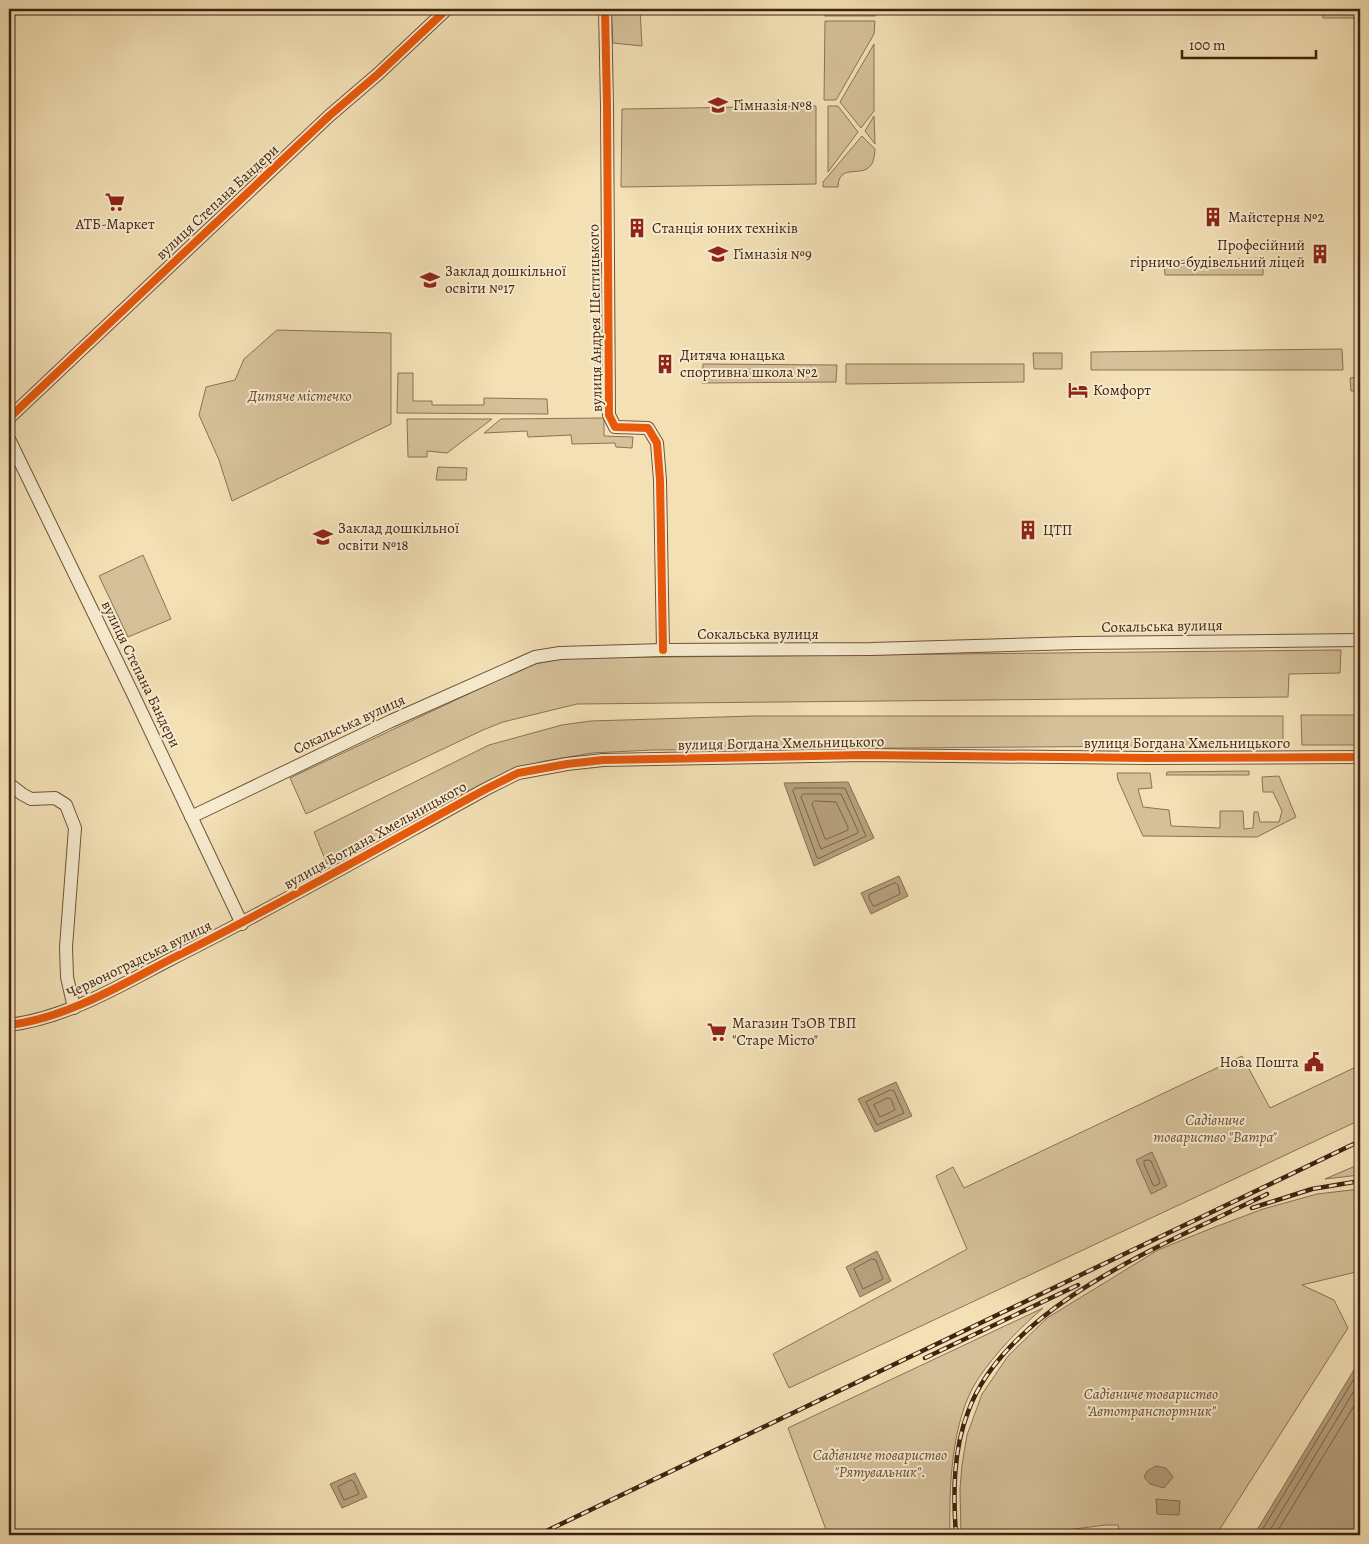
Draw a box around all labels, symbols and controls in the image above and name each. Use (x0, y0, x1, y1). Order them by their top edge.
scale bar (1182, 28, 1315, 60)
text: 100 m (1189, 35, 1226, 55)
school or university icon: Гімназія №8 (707, 94, 729, 116)
place label: Гімназія №8 (733, 95, 812, 115)
street label: вулиця Степана Бандери (151, 140, 283, 264)
supermarket icon: АТБ-Маркет (104, 191, 126, 213)
building icon: Майстерня №2 (1202, 206, 1224, 228)
place label: Майстерня №2 (1228, 207, 1325, 227)
place label: АТБ-Маркет (74, 214, 155, 234)
building icon: Станція юних техніків (626, 217, 648, 239)
place label: Станція юних техніків (652, 218, 798, 238)
street label: вулиця Андрея Шептицького (583, 224, 607, 412)
place label: Професійний гірничо-будівельний ліцей (1130, 235, 1305, 272)
school or university icon: Гімназія №9 (707, 243, 729, 265)
building icon: Професійний гірничо-будівельний ліцей (1309, 243, 1331, 265)
place label: Гімназія №9 (733, 244, 812, 264)
place label: Заклад дошкільної освіти №17 (445, 261, 566, 298)
school or university icon: Заклад дошкільної освіти №17 (419, 269, 441, 291)
place label: Дитяча юнацька спортивна школа №2 (680, 345, 818, 382)
building icon: Дитяча юнацька спортивна школа №2 (654, 353, 676, 375)
hotel icon: Комфорт (1067, 379, 1089, 401)
place label: Комфорт (1093, 380, 1151, 400)
park label: Дитяче містечко (247, 386, 352, 406)
place label: Заклад дошкільної освіти №18 (338, 518, 459, 555)
building icon: ЦТП (1017, 519, 1039, 541)
place label: ЦТП (1043, 520, 1072, 540)
school or university icon: Заклад дошкільної освіти №18 (312, 526, 334, 548)
street label: вулиця Степана Бандери (97, 597, 185, 751)
street label: Сокальська вулиця (1101, 615, 1223, 637)
street label: Сокальська вулиця (697, 624, 819, 644)
street label: Сокальська вулиця (290, 689, 408, 759)
street label: вулиця Богдана Хмельницького (678, 731, 884, 755)
street label: вулиця Богдана Хмельницького (1084, 733, 1290, 753)
street label: вулиця Богдана Хмельницького (280, 776, 470, 894)
street label: Червоноградська вулиця (63, 915, 215, 1003)
place label: Магазин ТзОВ ТВП "Старе Місто" (732, 1013, 856, 1050)
supermarket icon: Магазин ТзОВ ТВП "Старе Місто" (706, 1021, 728, 1043)
public building icon: Нова Пошта (1303, 1051, 1325, 1073)
place label: Нова Пошта (1220, 1052, 1299, 1072)
park label: Садівниче товариство "Ватра" (1153, 1110, 1277, 1147)
park label: Садівниче товариство "Автотранспортник" (1084, 1384, 1218, 1421)
park label: Садівниче товариство "Рятувальник". (813, 1445, 947, 1482)

